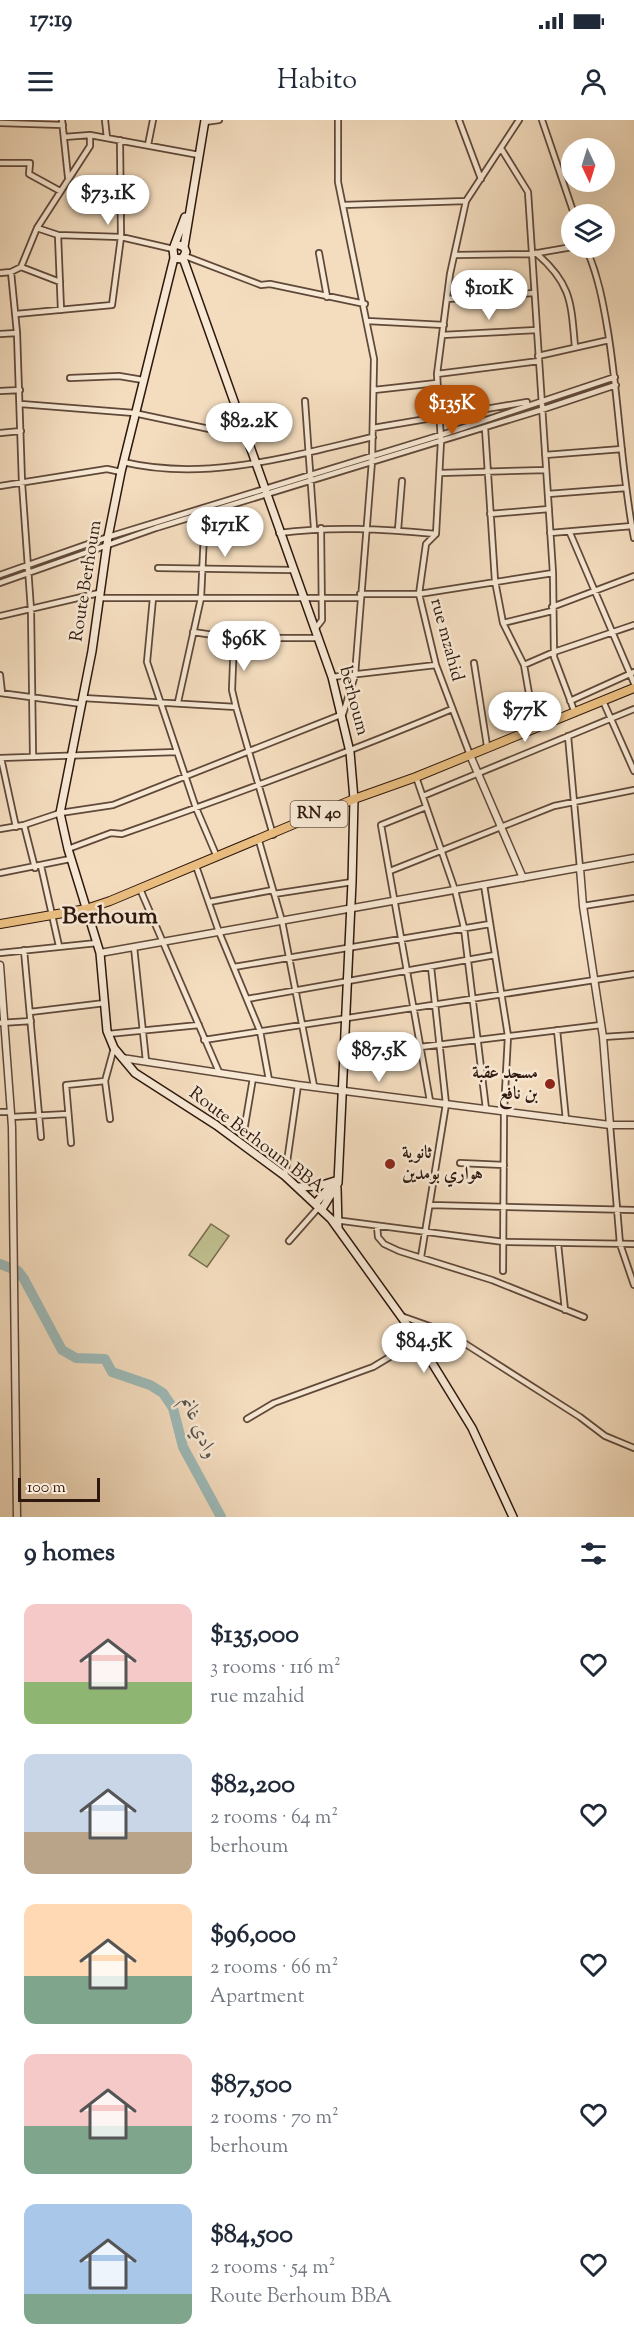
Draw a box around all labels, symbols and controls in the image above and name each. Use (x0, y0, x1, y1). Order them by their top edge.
text: 17:19 (30, 5, 72, 37)
text: Habito (277, 62, 357, 101)
icon: menu (24, 65, 57, 98)
icon: person (577, 65, 610, 98)
north arrow (561, 138, 615, 192)
map controls (561, 138, 615, 258)
pin: $73.1K (59, 175, 157, 226)
text: $73.1K (80, 180, 136, 209)
button: layers (561, 204, 615, 258)
pin: $101K (447, 270, 531, 321)
text: $101K (465, 275, 513, 304)
pin: $135K (410, 385, 494, 436)
text: $135K (429, 390, 475, 419)
pin: $82.2K (200, 403, 298, 454)
text: $82.2K (220, 408, 278, 437)
pin: $171K (183, 507, 267, 558)
text: $171K (201, 512, 249, 541)
street label: Route Berhoum (65, 518, 109, 644)
street label: rue mzahid (422, 596, 470, 684)
pin: $96K (208, 621, 280, 672)
text: $96K (222, 626, 266, 655)
street label: berhoum (331, 664, 375, 738)
pin: $77K (489, 692, 561, 743)
text: $77K (502, 697, 548, 726)
road number: RN 40 (290, 801, 348, 827)
district label: Berhoum (62, 900, 158, 934)
pin: $87.5K (330, 1032, 428, 1083)
text: $87.5K (351, 1037, 407, 1066)
place label: مسجد عقبة بن نافع (472, 1061, 539, 1110)
marker: مسجد عقبة بن نافع (543, 1077, 557, 1091)
street label: Route Berhoum BBA (183, 1081, 329, 1201)
place label: ثانوية هواري بومدين (402, 1141, 483, 1188)
marker: ثانوية هواري بومدين (383, 1157, 397, 1171)
pin: $84.5K (375, 1323, 473, 1374)
text: $84.5K (396, 1328, 452, 1357)
water label: وادي غانم (171, 1392, 224, 1464)
scale bar (18, 1475, 100, 1502)
text: 100 m (27, 1477, 66, 1500)
text: 9 homes (24, 1535, 115, 1572)
icon: filters (577, 1537, 610, 1570)
text: $135,000 (210, 1617, 299, 1654)
icon: home (72, 1628, 144, 1700)
icon: heart (577, 1648, 610, 1681)
text: 3 rooms · 116 m² (210, 1654, 341, 1683)
text: rue mzahid (210, 1683, 305, 1712)
text: $82,200 (210, 1767, 295, 1804)
icon: home (72, 1778, 144, 1850)
icon: heart (577, 1798, 610, 1831)
text: 2 rooms · 64 m² (210, 1804, 338, 1833)
text: berhoum (210, 1833, 288, 1862)
text: $96,000 (210, 1917, 296, 1954)
icon: home (72, 1928, 144, 2000)
icon: heart (577, 1948, 610, 1981)
text: 2 rooms · 66 m² (210, 1954, 338, 1983)
text: Apartment (210, 1983, 305, 2012)
text: $87,500 (210, 2067, 292, 2104)
icon: home (72, 2078, 144, 2150)
icon: heart (577, 2098, 610, 2131)
text: 2 rooms · 70 m² (210, 2104, 339, 2133)
text: berhoum (210, 2133, 288, 2162)
text: $84,500 (210, 2217, 293, 2254)
icon: home (72, 2228, 144, 2300)
icon: heart (577, 2248, 610, 2281)
text: 2 rooms · 54 m² (210, 2254, 335, 2283)
text: Route Berhoum BBA (210, 2283, 392, 2312)

